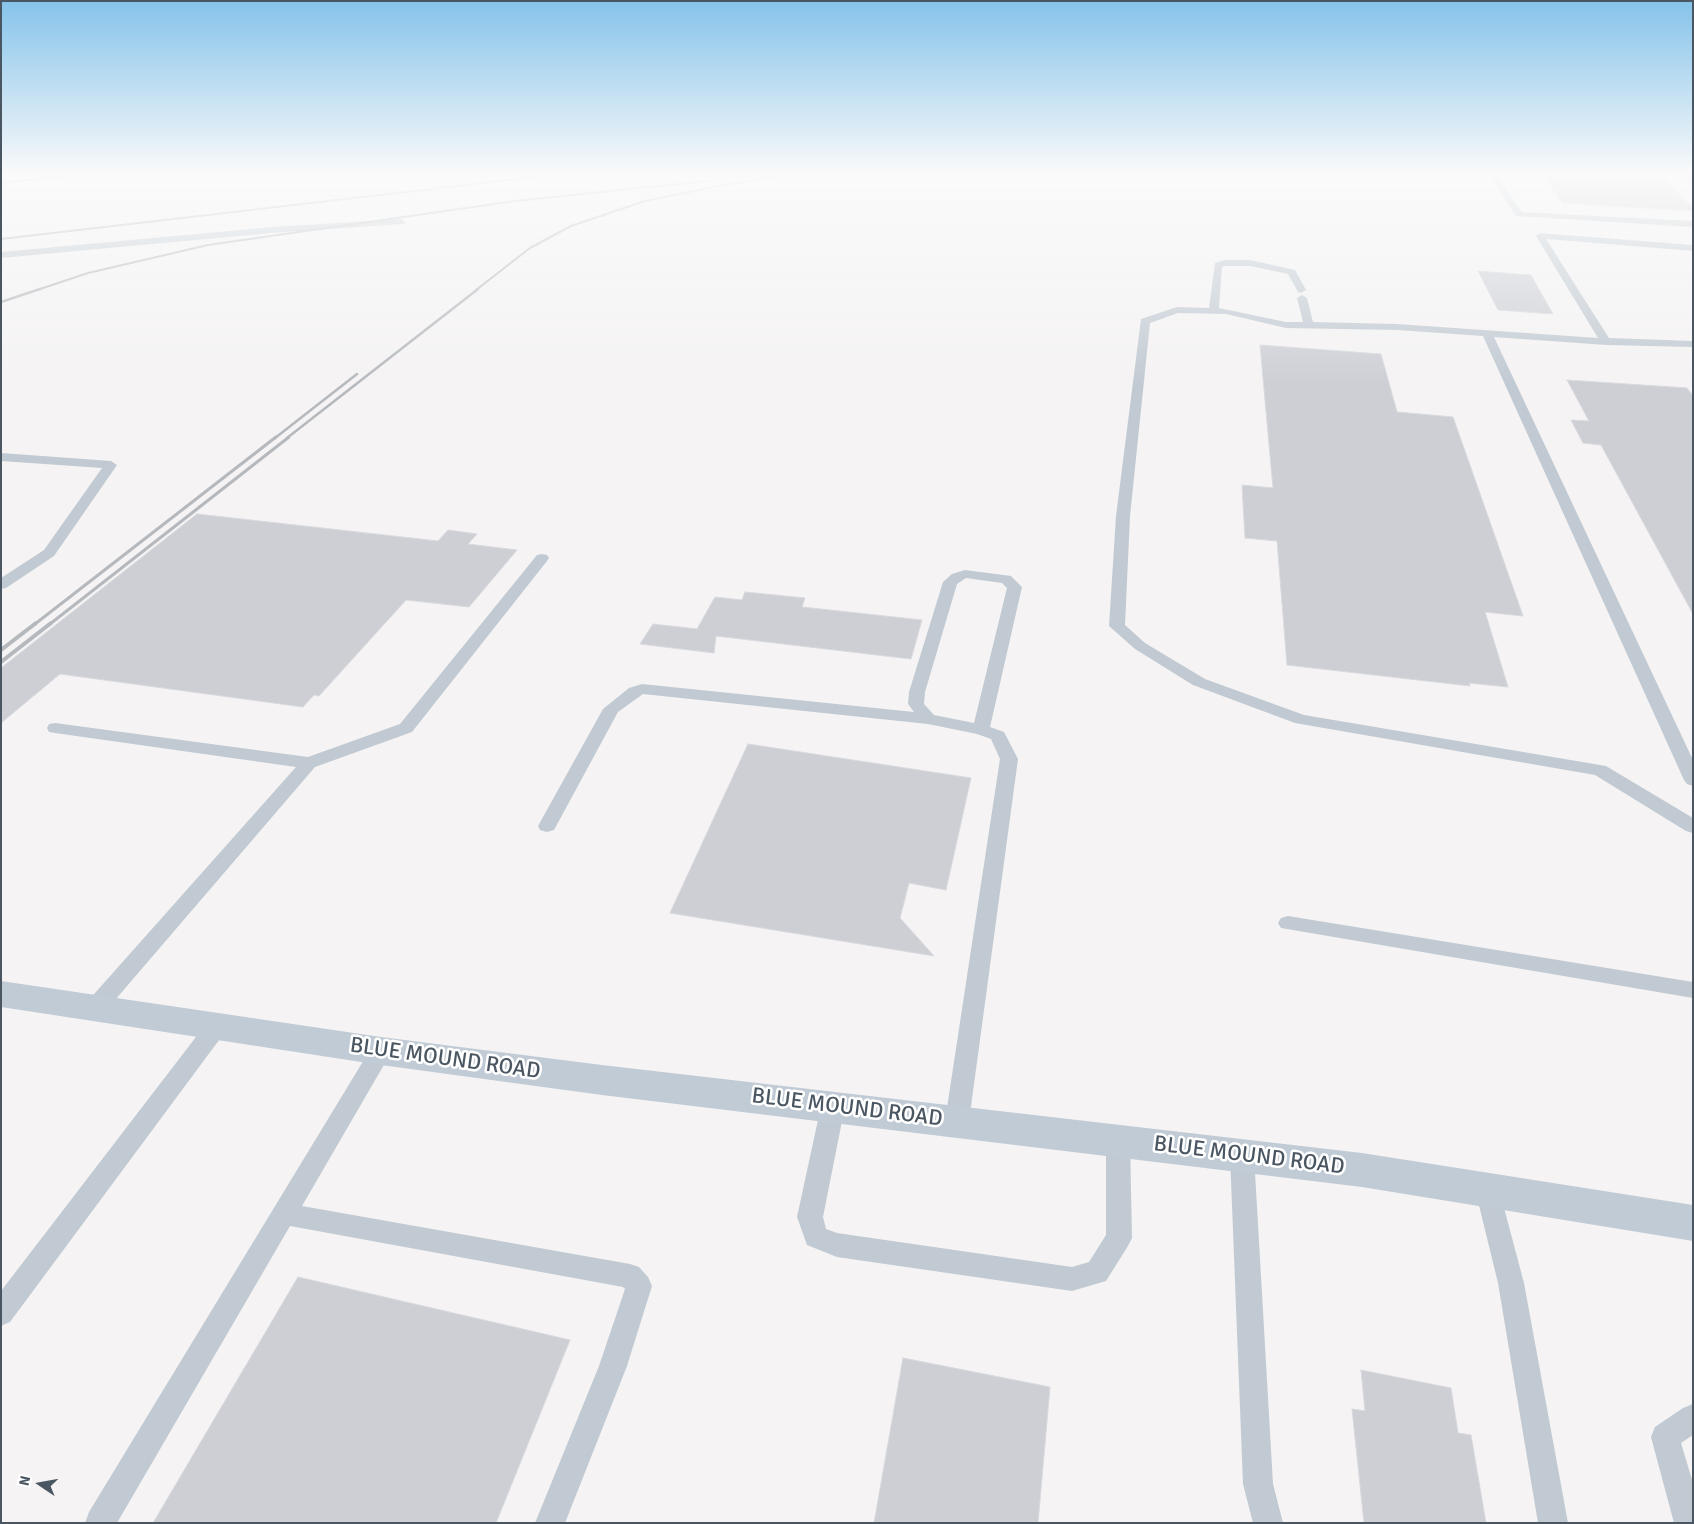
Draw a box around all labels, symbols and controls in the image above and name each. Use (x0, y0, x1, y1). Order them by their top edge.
street label: BLUE MOUND ROAD (348, 1033, 542, 1085)
street label: BLUE MOUND ROAD (750, 1083, 944, 1133)
street label: BLUE MOUND ROAD (1152, 1131, 1346, 1181)
north arrow (15, 1459, 65, 1509)
text: N (16, 1474, 34, 1487)

